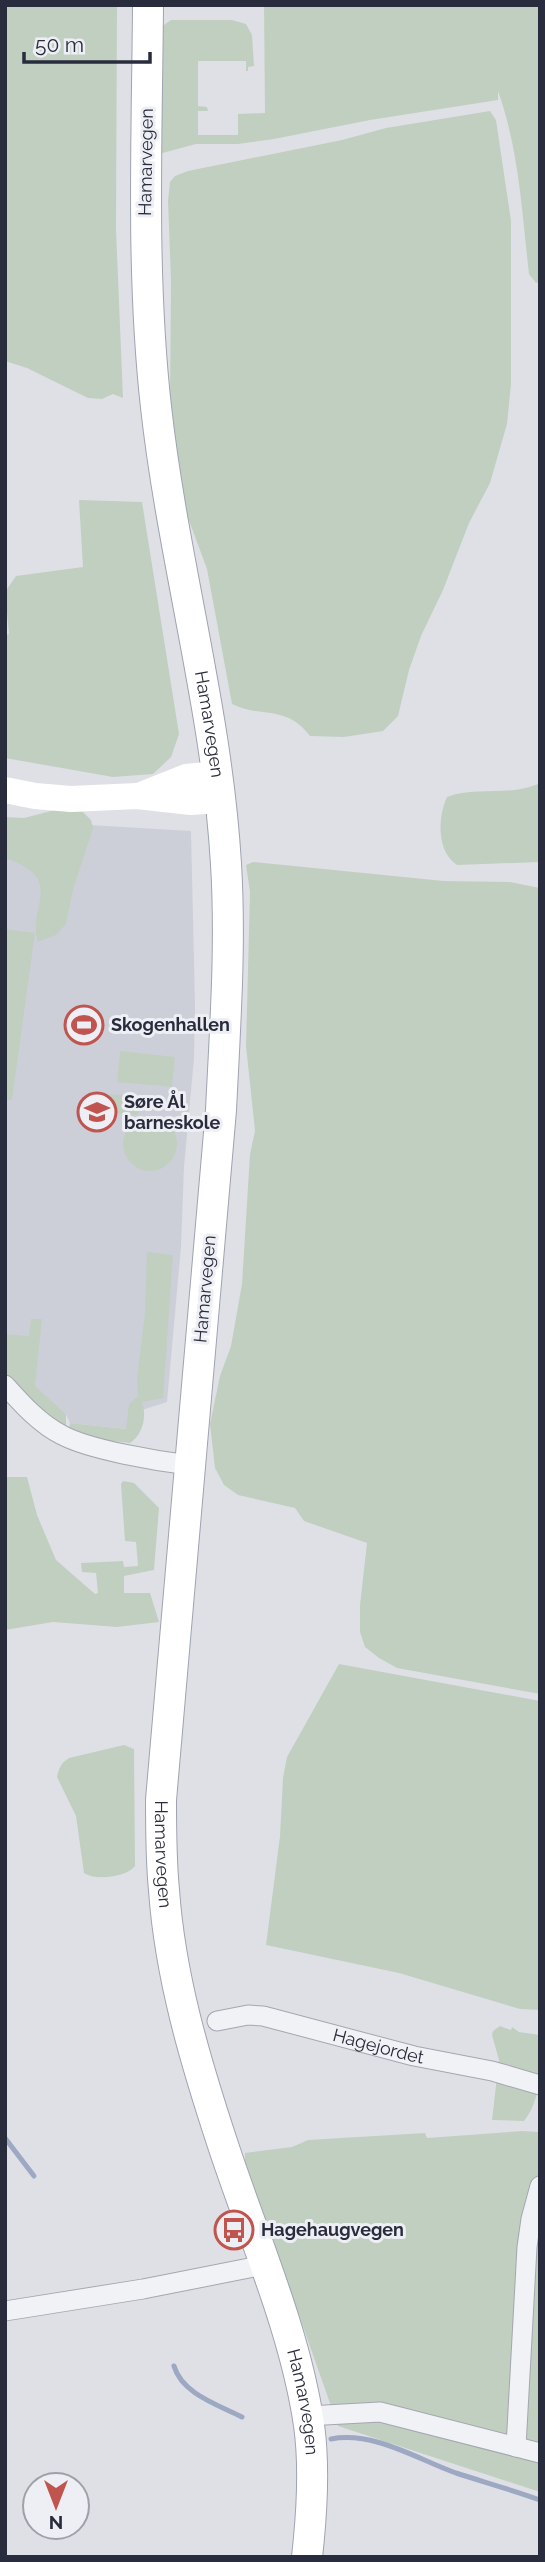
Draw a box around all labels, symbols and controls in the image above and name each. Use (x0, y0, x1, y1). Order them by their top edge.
scale bar (24, 21, 150, 65)
text: 50 m (35, 32, 84, 57)
street label: Hamarvegen (134, 108, 157, 216)
street label: Hamarvegen (191, 669, 229, 779)
sports icon: Skogenhallen (63, 1004, 105, 1046)
place label: Skogenhallen (111, 1014, 230, 1035)
place label: Søre Ål barneskole (124, 1090, 220, 1133)
school or university icon: Søre Ål barneskole (76, 1091, 118, 1133)
street label: Hamarvegen (189, 1234, 220, 1344)
street label: Hamarvegen (151, 1800, 176, 1909)
street label: Hagejordet (331, 2024, 426, 2068)
bus stop icon: Hagehaugvegen (213, 2209, 255, 2251)
place label: Hagehaugvegen (261, 2219, 404, 2240)
street label: Hamarvegen (283, 2346, 323, 2456)
north arrow (21, 2471, 91, 2541)
text: N (49, 2512, 63, 2534)

